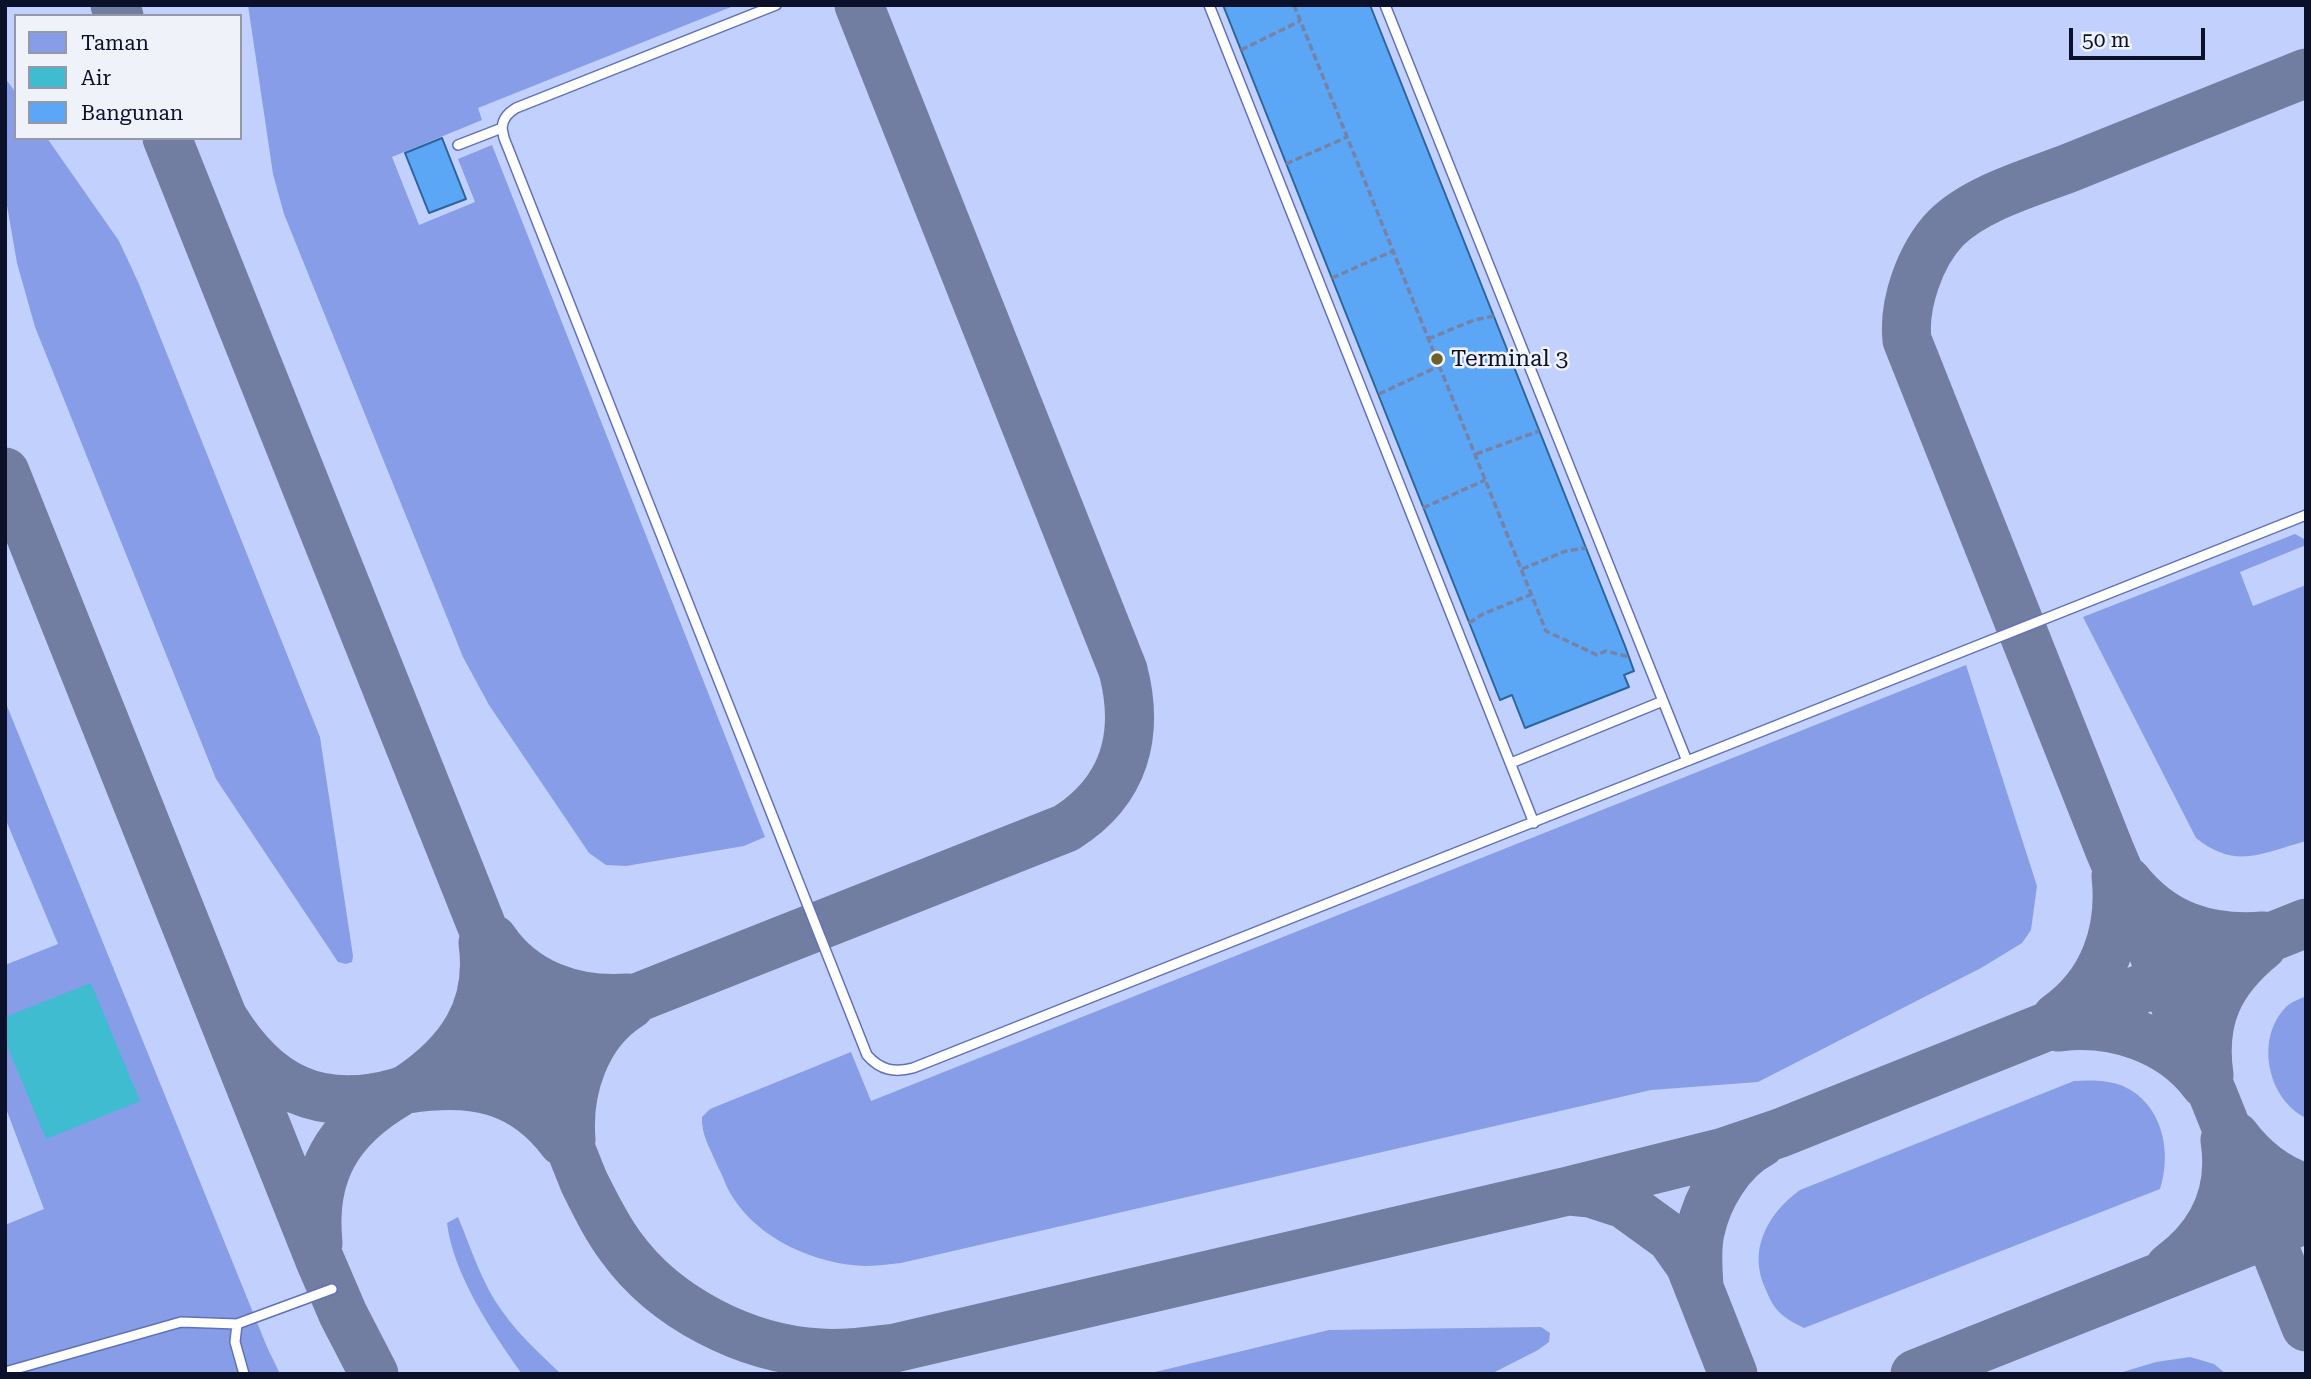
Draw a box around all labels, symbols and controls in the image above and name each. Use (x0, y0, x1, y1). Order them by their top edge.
legend (14, 14, 242, 140)
scale bar (2073, 14, 2210, 58)
text: 50 m (2082, 28, 2130, 52)
text: Taman (81, 31, 149, 55)
text: Air (81, 66, 111, 90)
text: Bangunan (81, 101, 183, 125)
place label: Terminal 3 (1451, 345, 1568, 373)
marker: Terminal 3 (1429, 351, 1445, 367)

